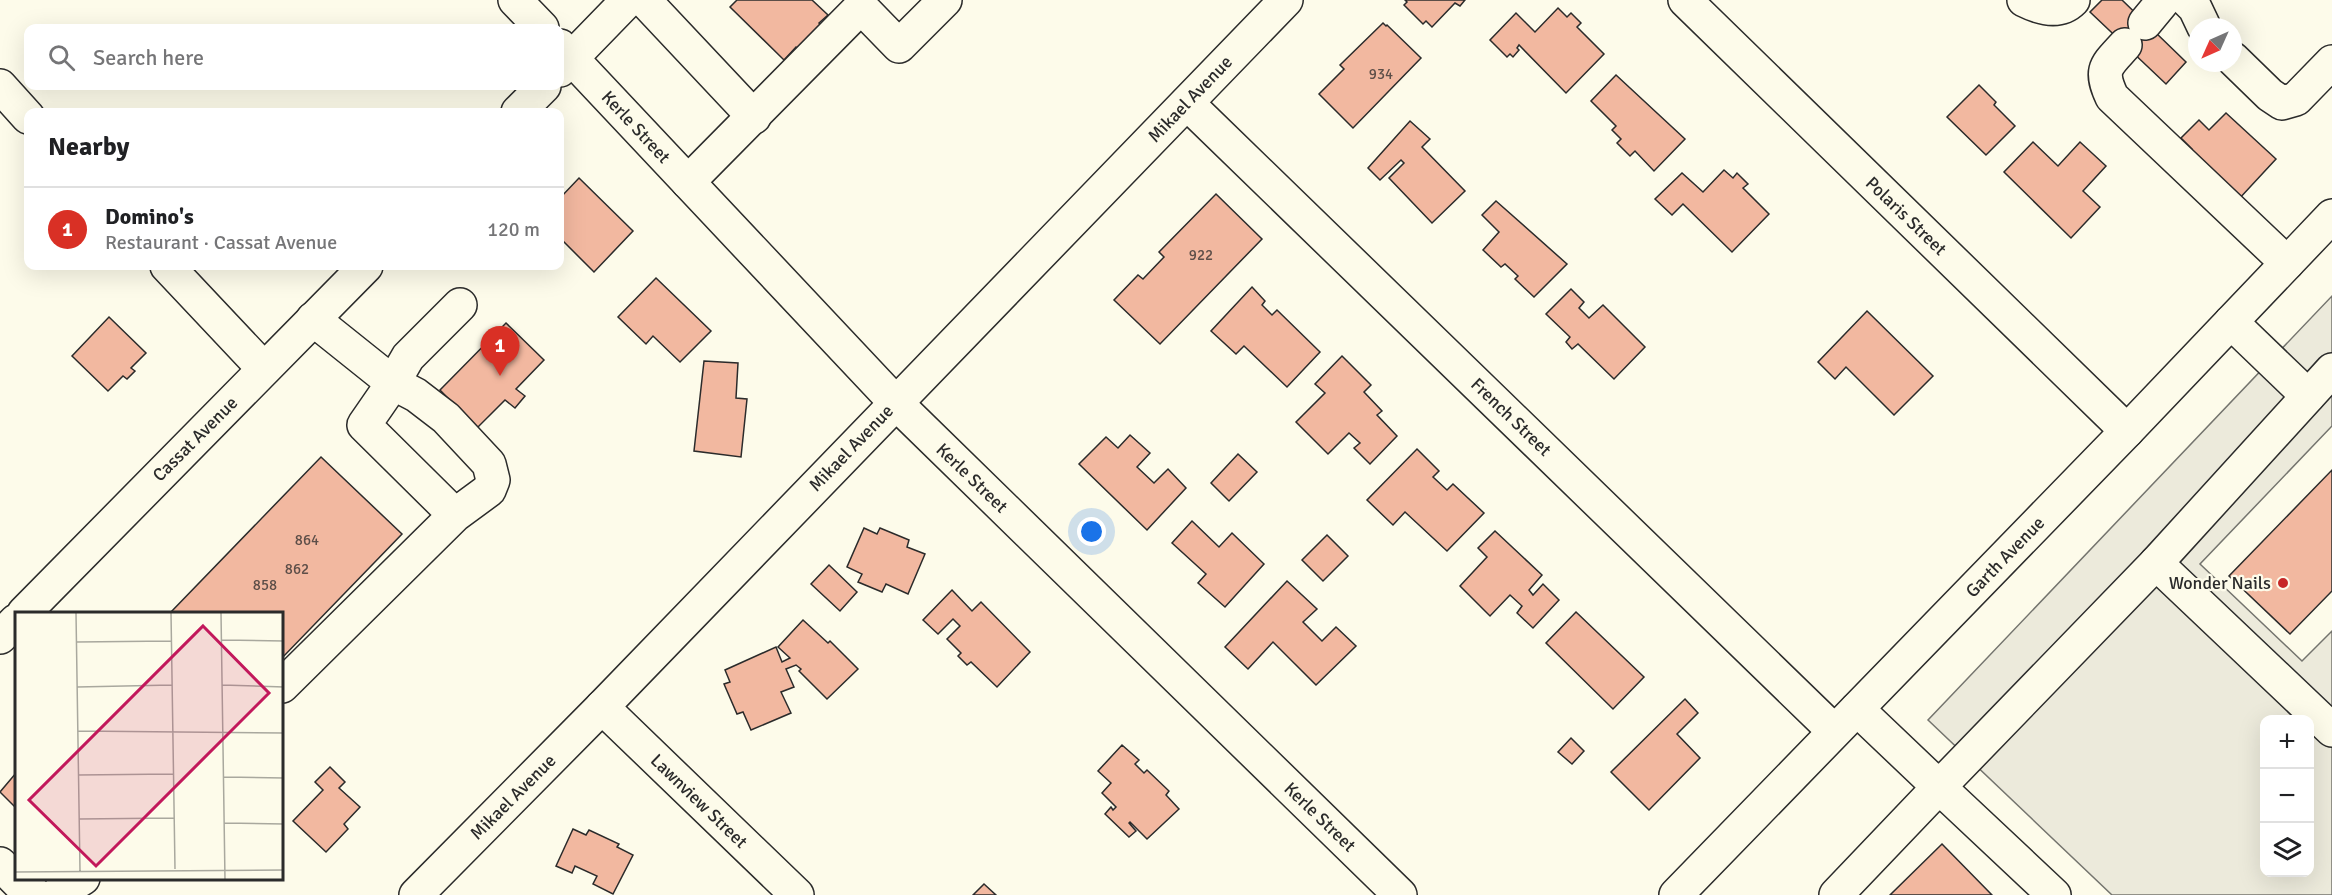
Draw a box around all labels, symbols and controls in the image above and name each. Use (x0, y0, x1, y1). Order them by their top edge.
north arrow (2188, 18, 2242, 72)
search box (24, 24, 564, 90)
icon: search (45, 41, 78, 74)
text: Search here (93, 44, 204, 71)
street label: Mikael Avenue (1143, 51, 1237, 147)
house number: 934 (1369, 65, 1393, 83)
street label: Kerle Street (597, 86, 675, 168)
text: Nearby (48, 131, 129, 163)
street label: Polaris Street (1861, 172, 1951, 260)
text: Domino's (105, 203, 194, 230)
text: 1 (62, 217, 73, 242)
text: 120 m (487, 217, 540, 242)
text: Restaurant · Cassat Avenue (105, 230, 337, 255)
house number: 922 (1189, 246, 1213, 264)
pin: 1 (480, 326, 520, 376)
street label: French Street (1466, 373, 1556, 461)
street label: Cassat Avenue (148, 392, 242, 486)
street label: Mikael Avenue (804, 400, 898, 496)
street label: Kerle Street (932, 438, 1012, 518)
street label: Garth Avenue (1961, 512, 2049, 602)
your location (1077, 517, 1106, 546)
house number: 864 (295, 531, 319, 549)
house number: 862 (285, 560, 309, 578)
place label: Wonder Nails (2169, 572, 2271, 594)
house number: 858 (253, 576, 277, 594)
marker: Wonder Nails (2276, 576, 2290, 590)
inset map (15, 612, 284, 880)
map controls (2260, 715, 2314, 877)
button: + (2260, 715, 2314, 769)
street label: Lawnview Street (646, 749, 752, 853)
street label: Mikael Avenue (466, 750, 560, 844)
button: − (2260, 769, 2314, 823)
street label: Kerle Street (1280, 777, 1360, 857)
button: layers (2260, 823, 2314, 877)

